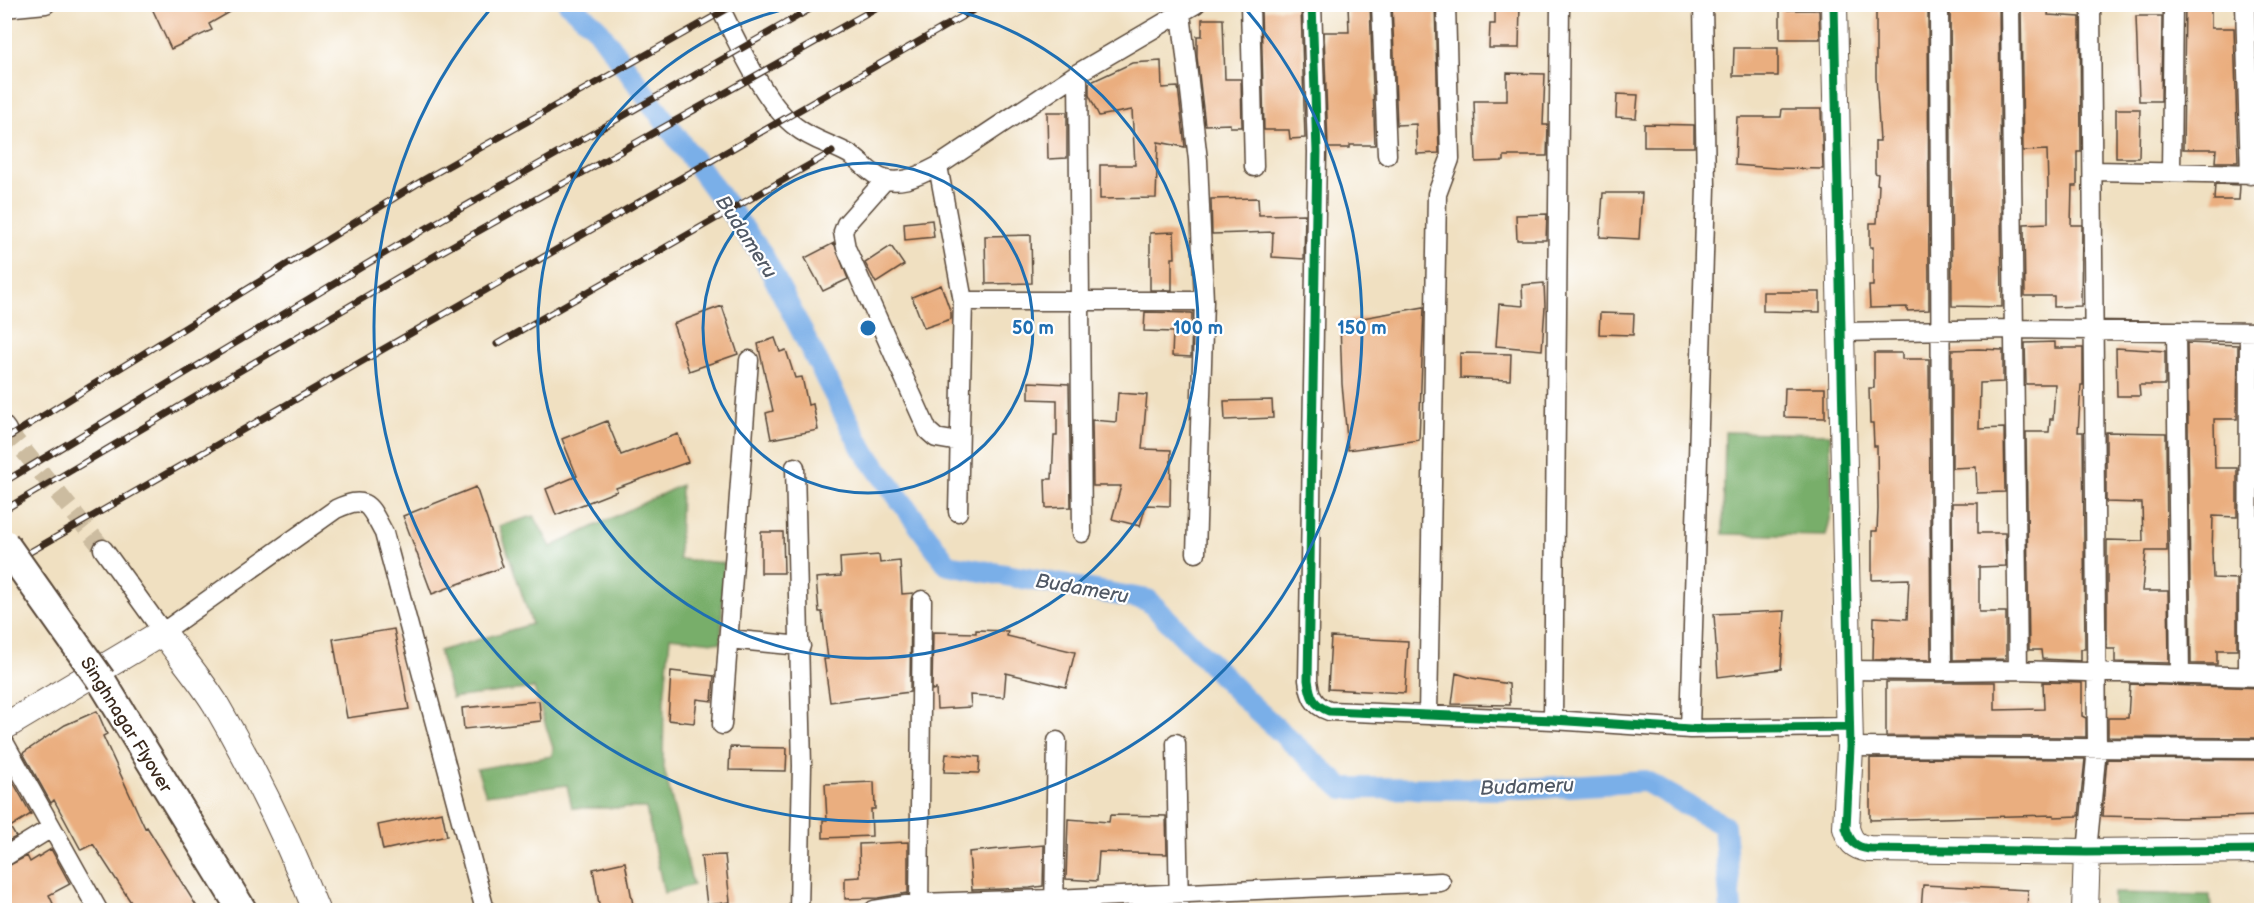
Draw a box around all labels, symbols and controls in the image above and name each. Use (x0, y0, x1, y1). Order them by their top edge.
water label: Budameru (710, 191, 782, 283)
centre of rings (858, 318, 878, 338)
text: 50 m (1012, 318, 1054, 339)
text: 100 m (1173, 318, 1223, 339)
text: 150 m (1337, 318, 1387, 339)
water label: Budameru (1034, 569, 1130, 609)
street label: Singhnagar Flyover (76, 653, 177, 797)
water label: Budameru (1480, 773, 1574, 801)

